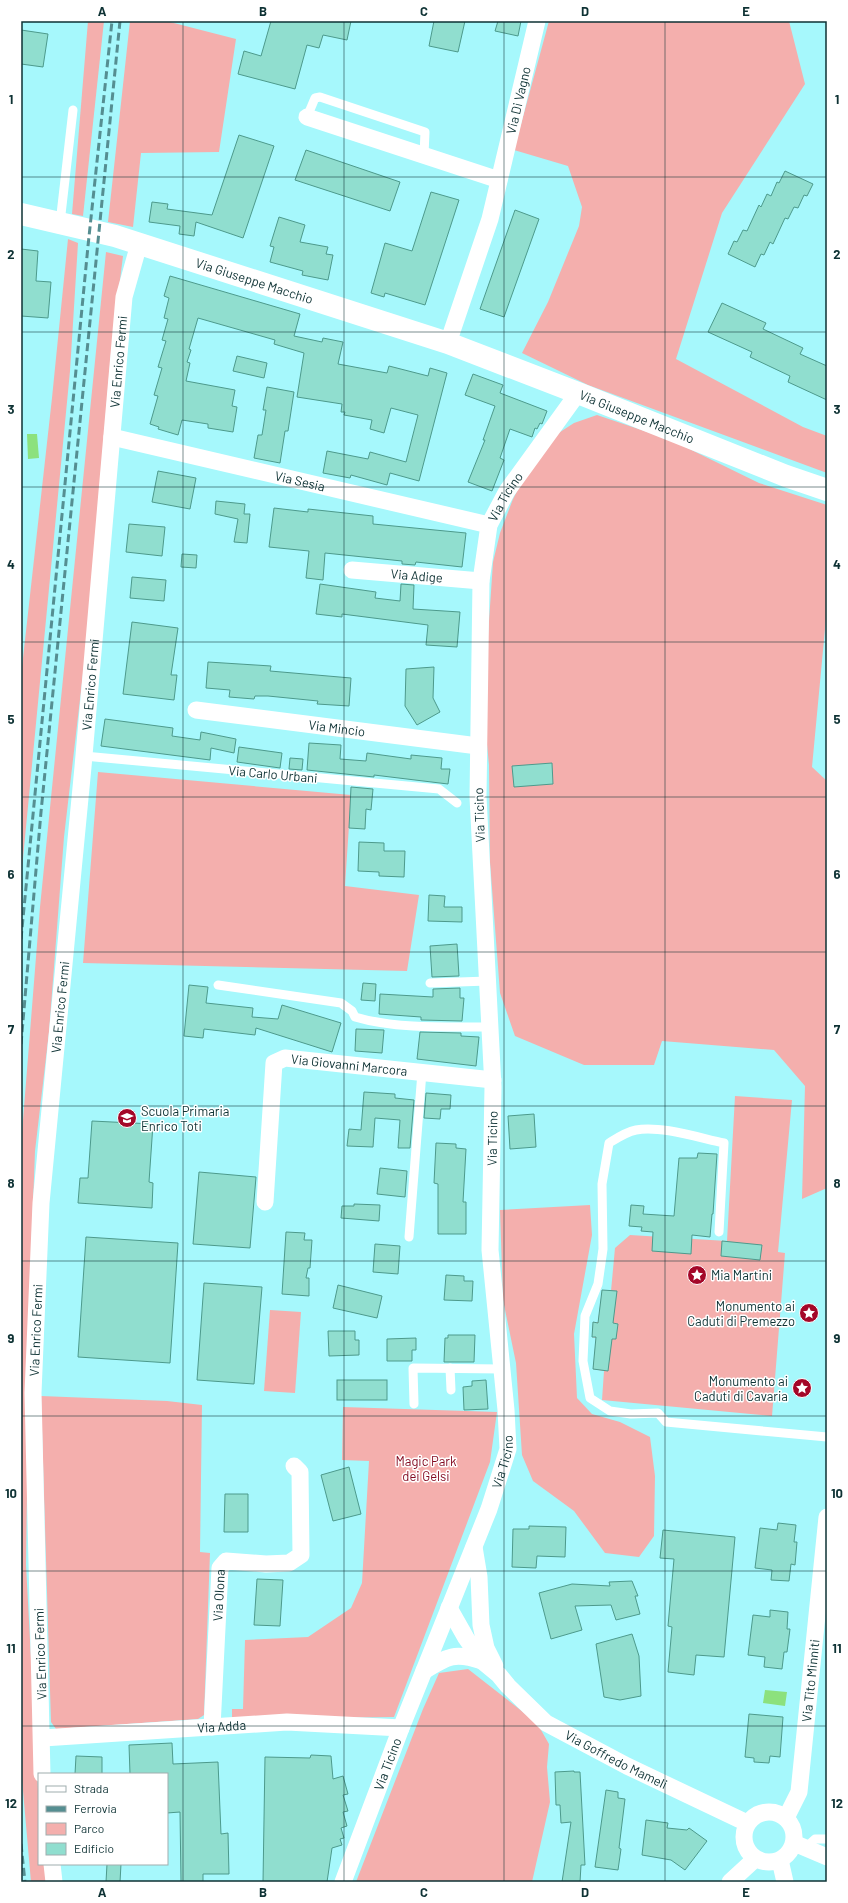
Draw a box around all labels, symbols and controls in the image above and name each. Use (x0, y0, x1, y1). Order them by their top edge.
text: A (98, 3, 107, 19)
text: B (259, 3, 267, 19)
text: C (420, 3, 428, 19)
text: D (581, 3, 589, 19)
text: E (742, 3, 750, 19)
street label: Via Di Vagno (502, 65, 534, 136)
text: 1 (9, 91, 13, 107)
text: 1 (835, 91, 839, 107)
text: 2 (7, 246, 15, 262)
text: 2 (833, 246, 841, 262)
street label: Via Giuseppe Macchio (194, 254, 315, 307)
street label: Via Enrico Fermi (106, 315, 130, 409)
street label: Via Giuseppe Macchio (577, 386, 697, 447)
text: 3 (7, 401, 15, 417)
text: 3 (833, 401, 841, 417)
street label: Via Sesia (273, 467, 327, 494)
street label: Via Ticino (484, 469, 526, 524)
text: 4 (7, 556, 15, 572)
text: 4 (833, 556, 841, 572)
street label: Via Adige (390, 565, 444, 586)
street label: Via Enrico Fermi (78, 638, 102, 731)
text: 5 (7, 711, 15, 727)
text: 5 (833, 711, 841, 727)
street label: Via Mincio (308, 716, 366, 740)
street label: Via Carlo Urbani (228, 762, 318, 786)
street label: Via Ticino (470, 787, 488, 843)
text: 6 (8, 866, 15, 882)
text: 6 (834, 866, 841, 882)
street label: Via Enrico Fermi (47, 960, 72, 1054)
text: 7 (8, 1021, 15, 1037)
text: 7 (834, 1021, 841, 1037)
street label: Via Giovanni Marcora (290, 1051, 408, 1079)
place label: Scuola Primaria Enrico Toti (141, 1103, 229, 1134)
school or university icon: Scuola Primaria Enrico Toti (116, 1107, 138, 1129)
street label: Via Ticino (484, 1111, 501, 1166)
text: 8 (7, 1175, 15, 1191)
text: 8 (833, 1175, 841, 1191)
place icon: Mia Martini (686, 1264, 708, 1286)
place label: Mia Martini (711, 1267, 772, 1283)
street label: Via Enrico Fermi (26, 1284, 46, 1377)
place label: Monumento ai Caduti di Premezzo (687, 1298, 795, 1329)
place icon: Monumento ai Caduti di Premezzo (798, 1302, 820, 1324)
text: 9 (8, 1330, 15, 1346)
text: 9 (834, 1330, 841, 1346)
place label: Monumento ai Caduti di Cavaria (694, 1373, 788, 1404)
place icon: Monumento ai Caduti di Cavaria (791, 1377, 813, 1399)
street label: Via Ticino (488, 1435, 516, 1490)
park label: Magic Park dei Gelsi (395, 1453, 457, 1484)
text: 10 (5, 1485, 17, 1501)
text: 10 (831, 1485, 843, 1501)
street label: Via Olona (209, 1569, 228, 1622)
street label: Via Enrico Fermi (30, 1608, 50, 1700)
street label: Via Tito Minniti (798, 1638, 823, 1723)
text: 11 (6, 1640, 16, 1656)
text: 11 (832, 1640, 842, 1656)
street label: Via Adda (197, 1717, 247, 1736)
street label: Via Goffredo Mameli (562, 1727, 670, 1792)
street label: Via Ticino (370, 1736, 405, 1793)
legend (38, 1773, 168, 1865)
text: Strada (74, 1781, 109, 1795)
text: 12 (5, 1795, 17, 1811)
text: 12 (831, 1795, 843, 1811)
text: Ferrovia (74, 1801, 117, 1815)
text: Parco (74, 1821, 104, 1835)
text: Edificio (74, 1841, 114, 1855)
text: A (98, 1884, 107, 1900)
text: B (259, 1884, 267, 1900)
text: C (420, 1884, 428, 1900)
text: D (581, 1884, 589, 1900)
text: E (742, 1884, 750, 1900)

